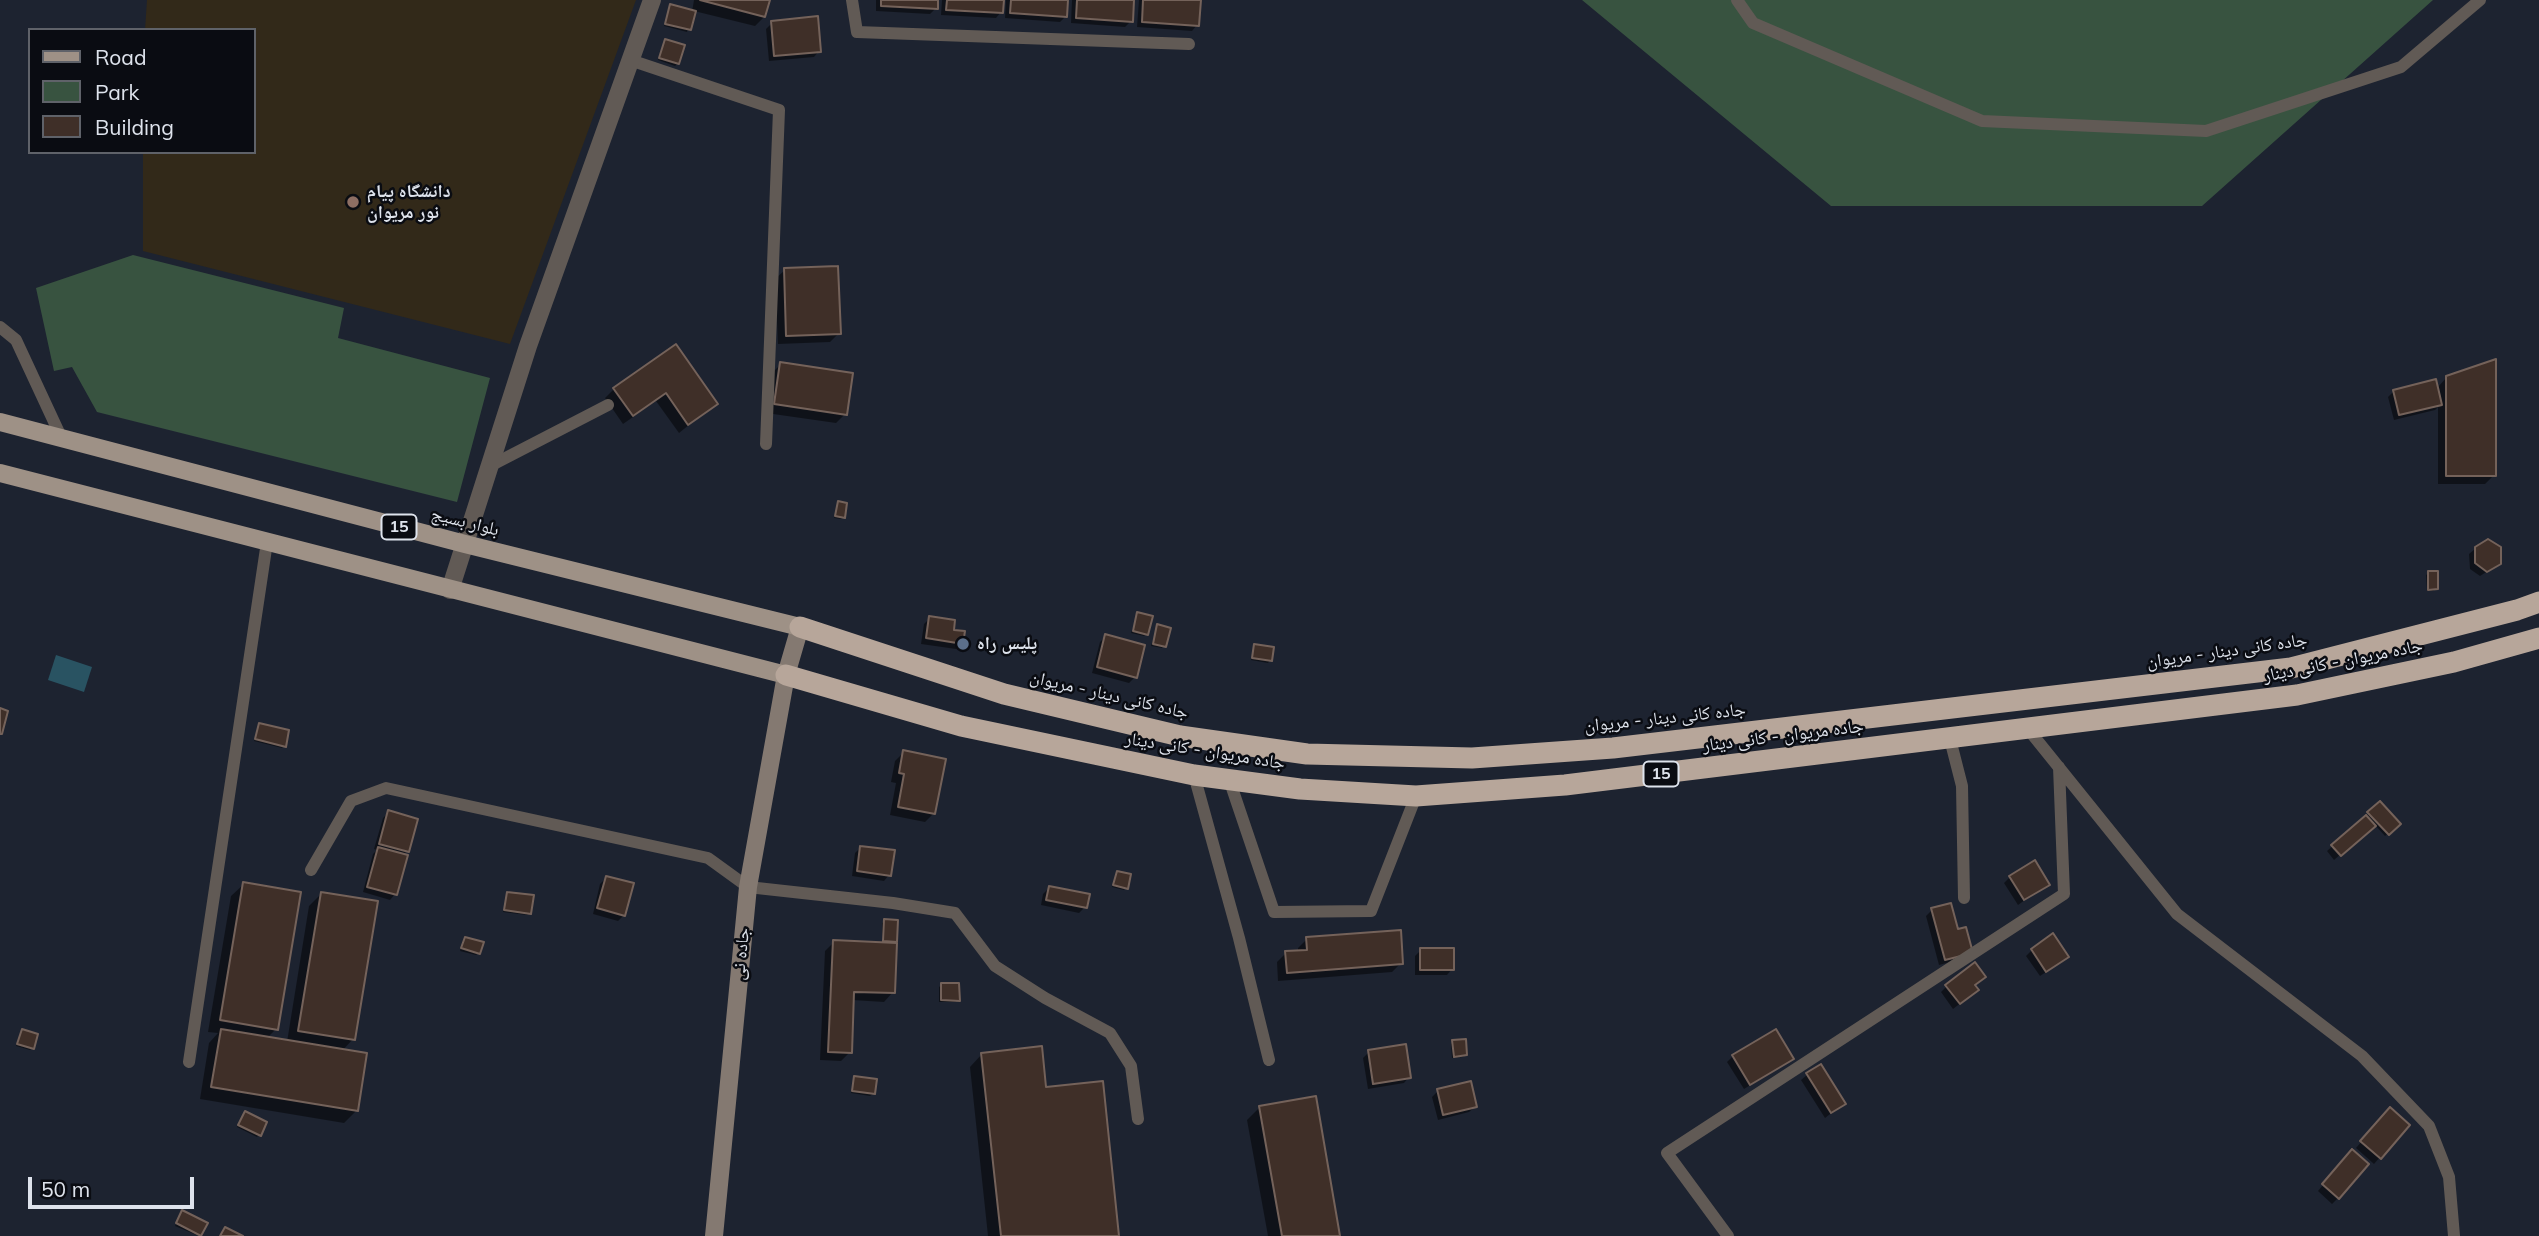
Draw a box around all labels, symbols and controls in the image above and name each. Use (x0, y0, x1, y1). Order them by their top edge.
legend (28, 28, 256, 154)
text: Road (95, 44, 146, 70)
text: Park (95, 79, 139, 105)
text: Building (95, 114, 174, 140)
place label: دانشگاه پیام نور مریوان (367, 181, 450, 224)
marker: دانشگاه پیام نور مریوان (345, 194, 361, 210)
street label: بلوار بسیج (429, 503, 501, 541)
road number: 15 (382, 514, 416, 540)
street label: جاده کانی دینار - مریوان (2145, 629, 2309, 673)
place label: پلیس راه (977, 633, 1037, 655)
street label: جاده مریوان - کانی دینار (2261, 635, 2425, 687)
marker: پلیس راه (955, 636, 971, 652)
street label: جاده کانی دینار - مریوان (1028, 666, 1190, 724)
street label: جاده کانی دینار - مریوان (1583, 699, 1747, 737)
street label: جاده مریوان - کانی دینار (1701, 715, 1865, 757)
street label: جاده مریوان - کانی دینار (1123, 728, 1287, 774)
road number: 15 (1644, 762, 1678, 786)
street label: جاده نی (727, 927, 755, 981)
scale bar (32, 1162, 198, 1206)
text: 50 m (41, 1176, 90, 1202)

